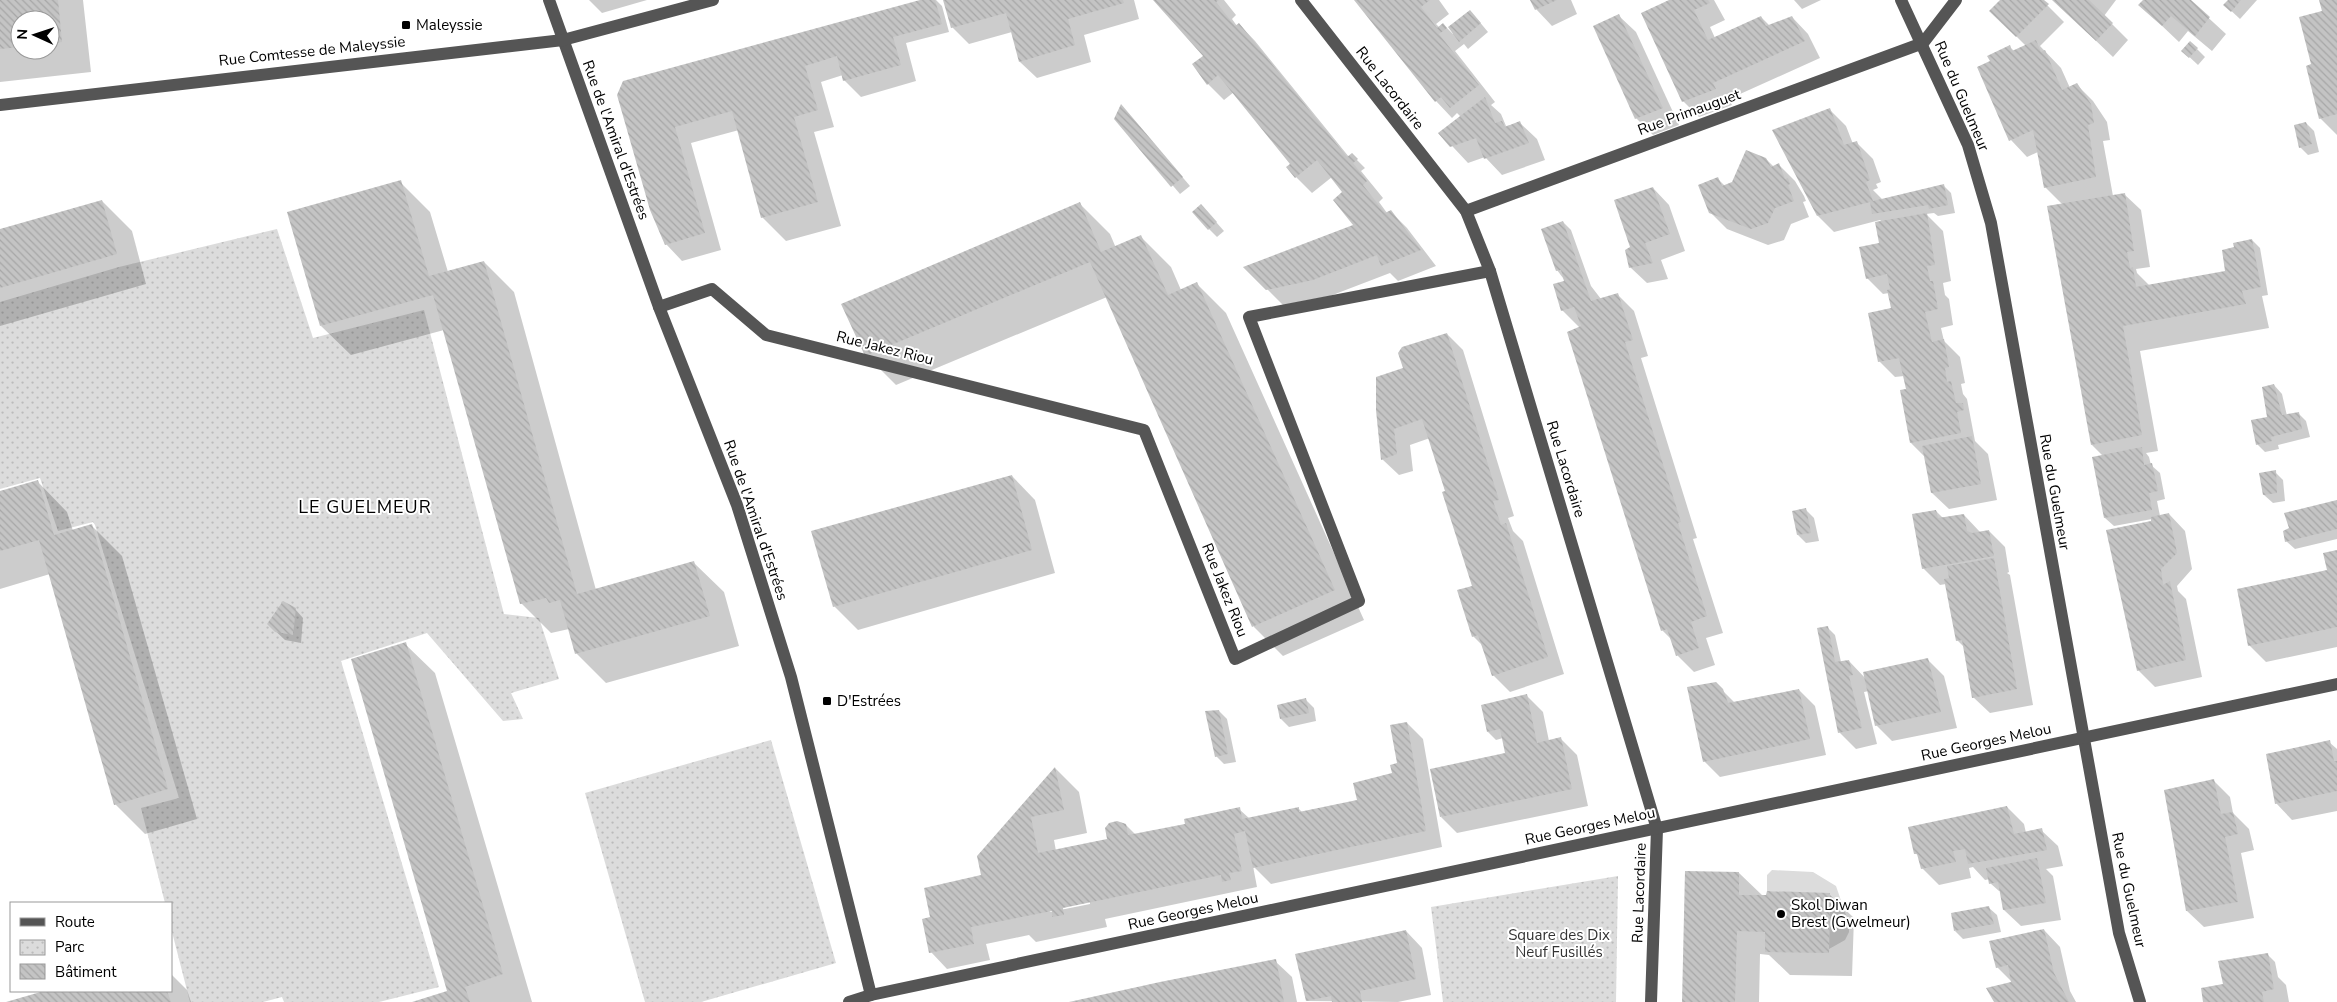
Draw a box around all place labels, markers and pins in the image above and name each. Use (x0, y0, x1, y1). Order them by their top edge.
place label: Maleyssie (416, 15, 482, 35)
marker: Maleyssie (400, 19, 412, 31)
place label: D'Estrées (837, 691, 901, 711)
marker: D'Estrées (821, 695, 833, 707)
place label: Skol Diwan Brest (Gwelmeur) (1791, 895, 1911, 932)
marker: Skol Diwan Brest (Gwelmeur) (1775, 908, 1787, 920)

